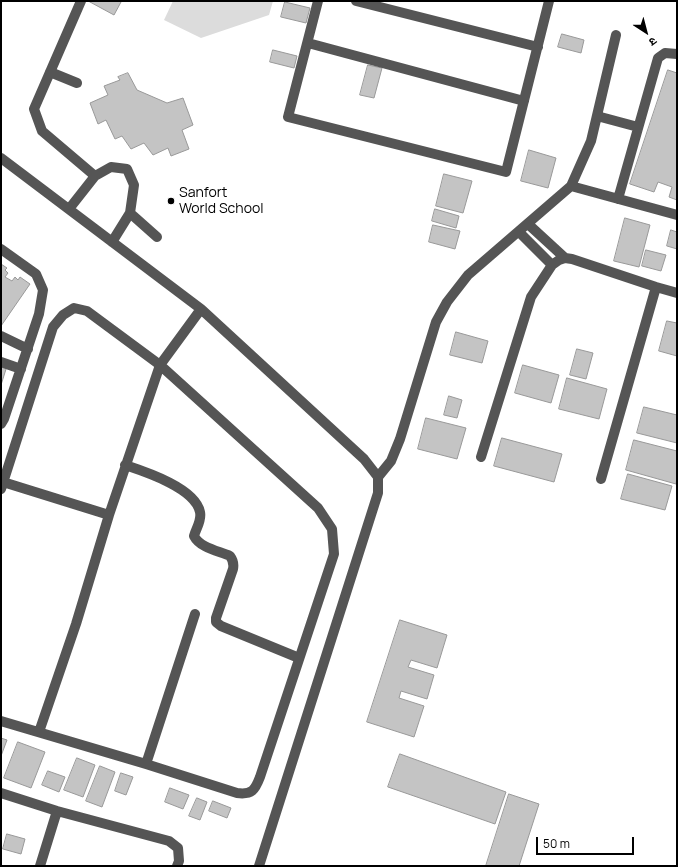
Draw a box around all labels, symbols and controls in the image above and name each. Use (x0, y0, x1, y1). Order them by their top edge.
north arrow (626, 12, 666, 52)
text: उ (646, 34, 660, 50)
place label: Sanfort World School (179, 185, 263, 218)
marker: Sanfort World School (166, 196, 176, 206)
scale bar (538, 829, 636, 855)
text: 50 m (543, 835, 570, 852)

